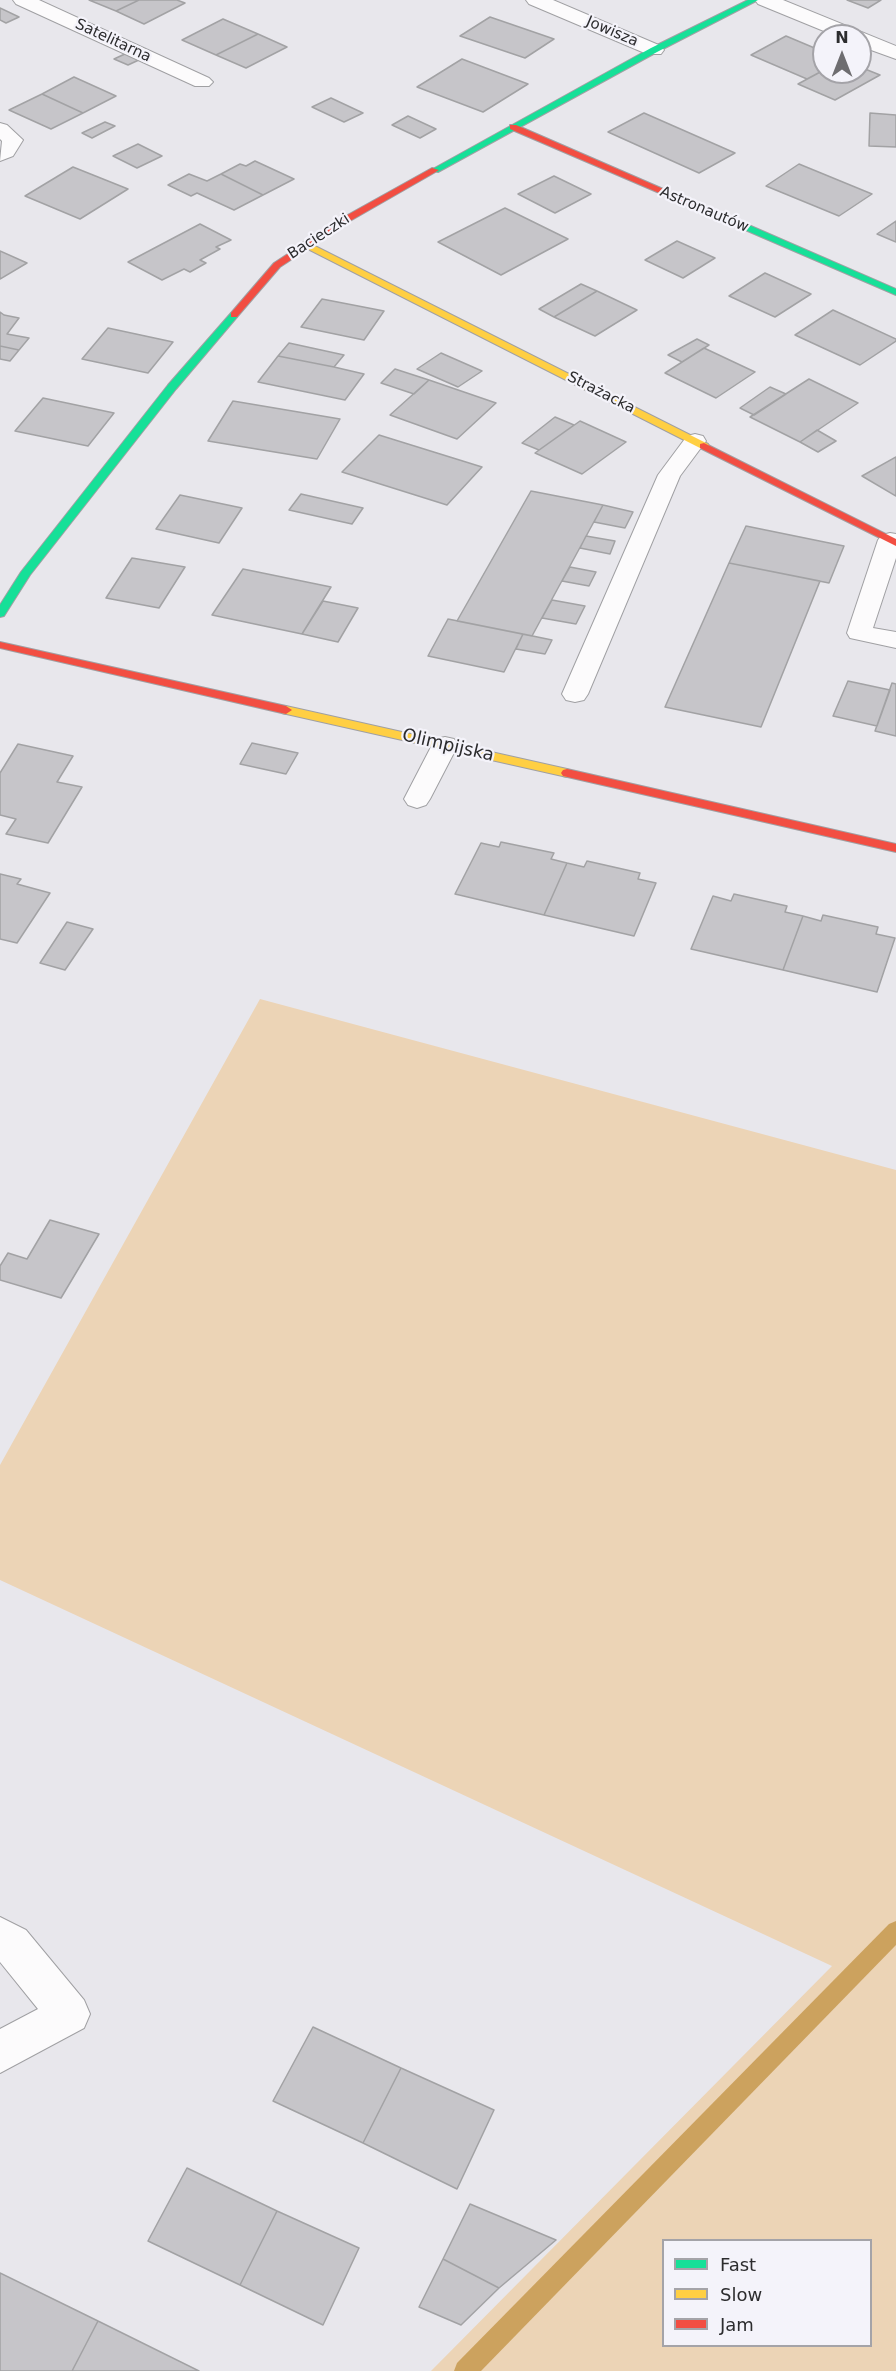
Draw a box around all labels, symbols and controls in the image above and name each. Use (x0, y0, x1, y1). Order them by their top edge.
street label: Jowisza (583, 13, 641, 51)
street label: Satelitarna (72, 16, 154, 66)
north arrow (812, 24, 872, 84)
text: N (835, 28, 849, 47)
street label: Astronautów (657, 183, 751, 237)
street label: Bacieczki (285, 210, 353, 264)
street label: Strażacka (564, 368, 638, 418)
street label: Olimpijska (400, 725, 496, 767)
legend (662, 2239, 872, 2347)
text: Fast (720, 2254, 756, 2275)
text: Slow (720, 2284, 762, 2305)
text: Jam (720, 2314, 754, 2335)

